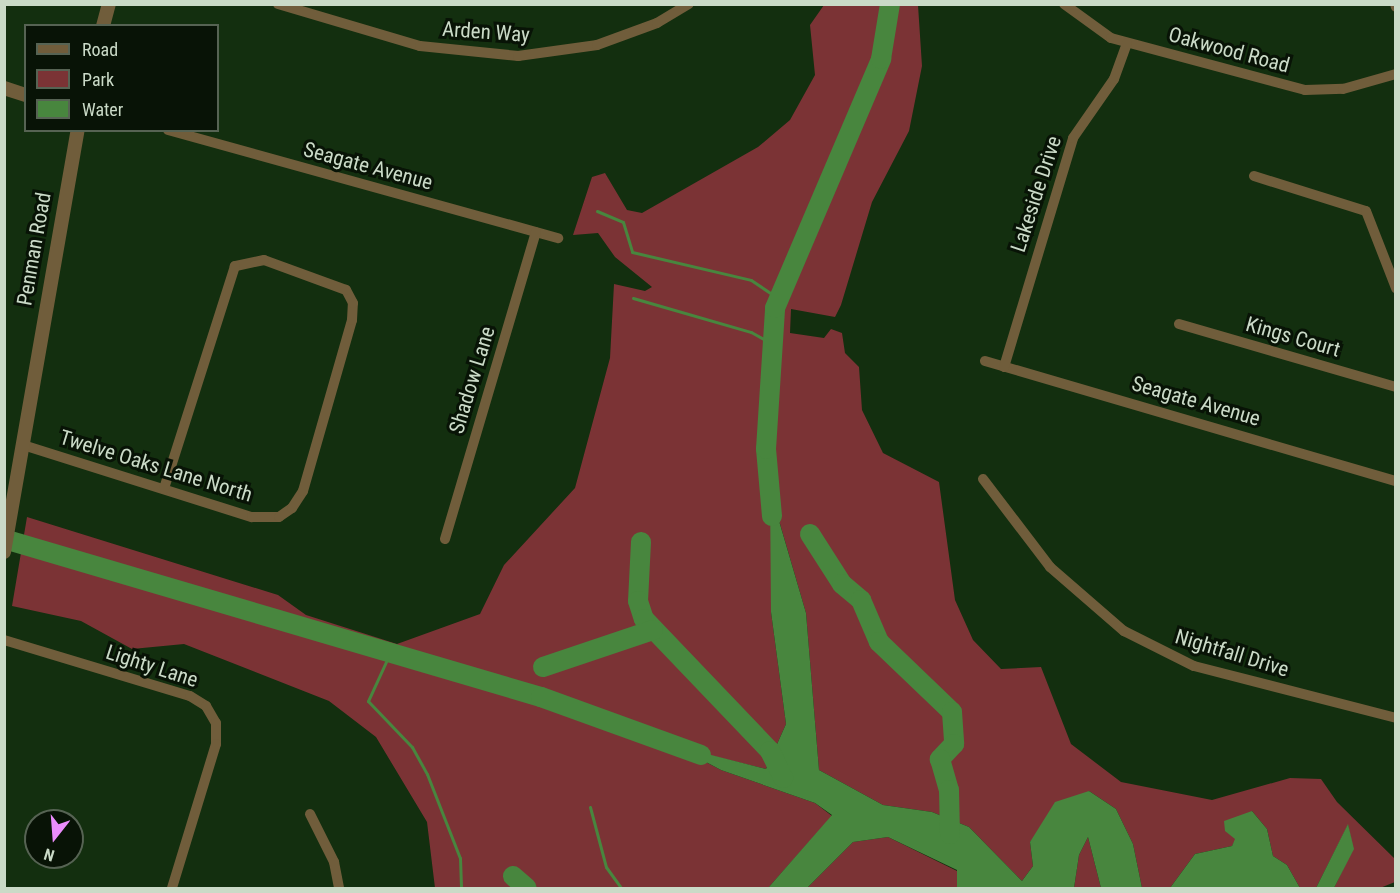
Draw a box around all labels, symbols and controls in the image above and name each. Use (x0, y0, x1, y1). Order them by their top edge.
street label: Arden Way (441, 16, 531, 48)
street label: Oakwood Road (1166, 22, 1292, 78)
legend (24, 24, 219, 132)
text: Road (82, 39, 118, 60)
text: Park (82, 69, 114, 90)
text: Water (82, 99, 123, 120)
street label: Lakeside Drive (1005, 133, 1067, 255)
street label: Seagate Avenue (301, 137, 435, 195)
street label: Penman Road (12, 190, 56, 308)
street label: Kings Court (1243, 312, 1343, 362)
street label: Shadow Lane (444, 323, 500, 437)
street label: Seagate Avenue (1129, 371, 1263, 431)
street label: Twelve Oaks Lane North (56, 425, 256, 507)
street label: Nightfall Drive (1172, 624, 1292, 682)
street label: Lighty Lane (103, 639, 201, 693)
north arrow (24, 809, 84, 869)
text: N (42, 844, 57, 865)

